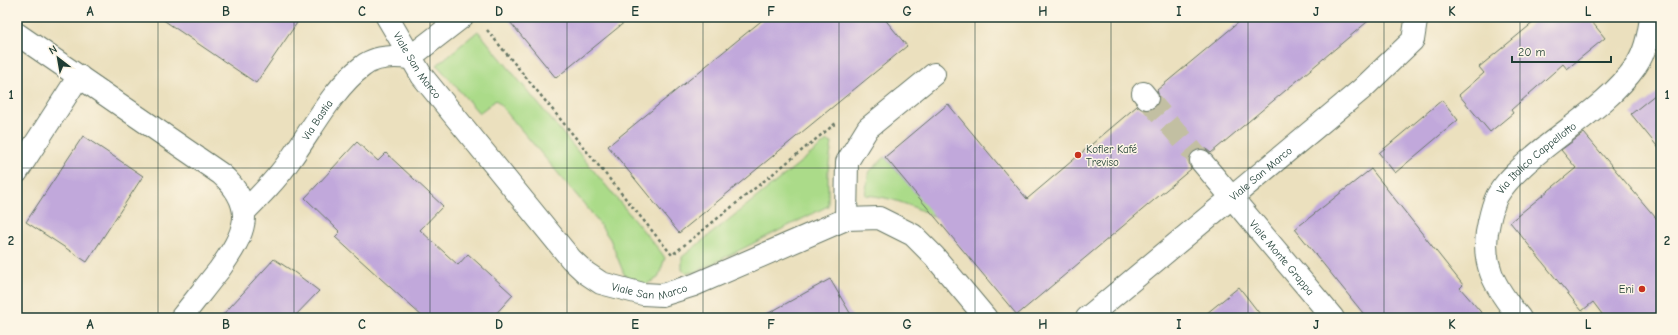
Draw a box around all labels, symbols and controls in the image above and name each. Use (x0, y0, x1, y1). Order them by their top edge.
text: A (86, 4, 94, 19)
text: B (222, 4, 230, 19)
text: C (358, 4, 366, 19)
text: D (495, 4, 503, 19)
text: E (631, 4, 639, 19)
text: F (767, 4, 775, 19)
text: G (902, 4, 912, 19)
text: H (1038, 4, 1048, 19)
text: I (1176, 4, 1182, 19)
text: J (1313, 4, 1319, 19)
text: K (1448, 4, 1456, 19)
text: L (1585, 4, 1592, 19)
street label: Viale San Marco (391, 29, 444, 101)
north arrow (38, 38, 78, 78)
scale bar (1512, 38, 1611, 64)
text: N (47, 42, 60, 57)
text: 20 m (1518, 45, 1546, 59)
text: 1 (8, 87, 14, 102)
text: 1 (1664, 87, 1670, 102)
street label: Via Bastia (299, 97, 335, 143)
street label: Via Italico Cappellotto (1494, 119, 1579, 196)
place label: Kofler Kafé Treviso (1086, 143, 1138, 169)
street label: Viale San Marco (1227, 144, 1295, 203)
marker: Kofler Kafé Treviso (1073, 150, 1083, 160)
street label: Viale Monte Grappa (1247, 217, 1317, 298)
text: 2 (8, 233, 14, 248)
text: 2 (1664, 233, 1670, 248)
street label: Viale San Marco (610, 280, 689, 302)
place label: Eni (1619, 283, 1634, 296)
marker: Eni (1637, 284, 1647, 294)
text: A (86, 317, 94, 332)
text: B (222, 317, 230, 332)
text: C (358, 317, 366, 332)
text: D (495, 317, 503, 332)
text: E (631, 317, 639, 332)
text: F (767, 317, 775, 332)
text: G (902, 317, 912, 332)
text: H (1038, 317, 1048, 332)
text: I (1176, 317, 1182, 332)
text: J (1313, 317, 1319, 332)
text: K (1448, 317, 1456, 332)
text: L (1585, 317, 1592, 332)

